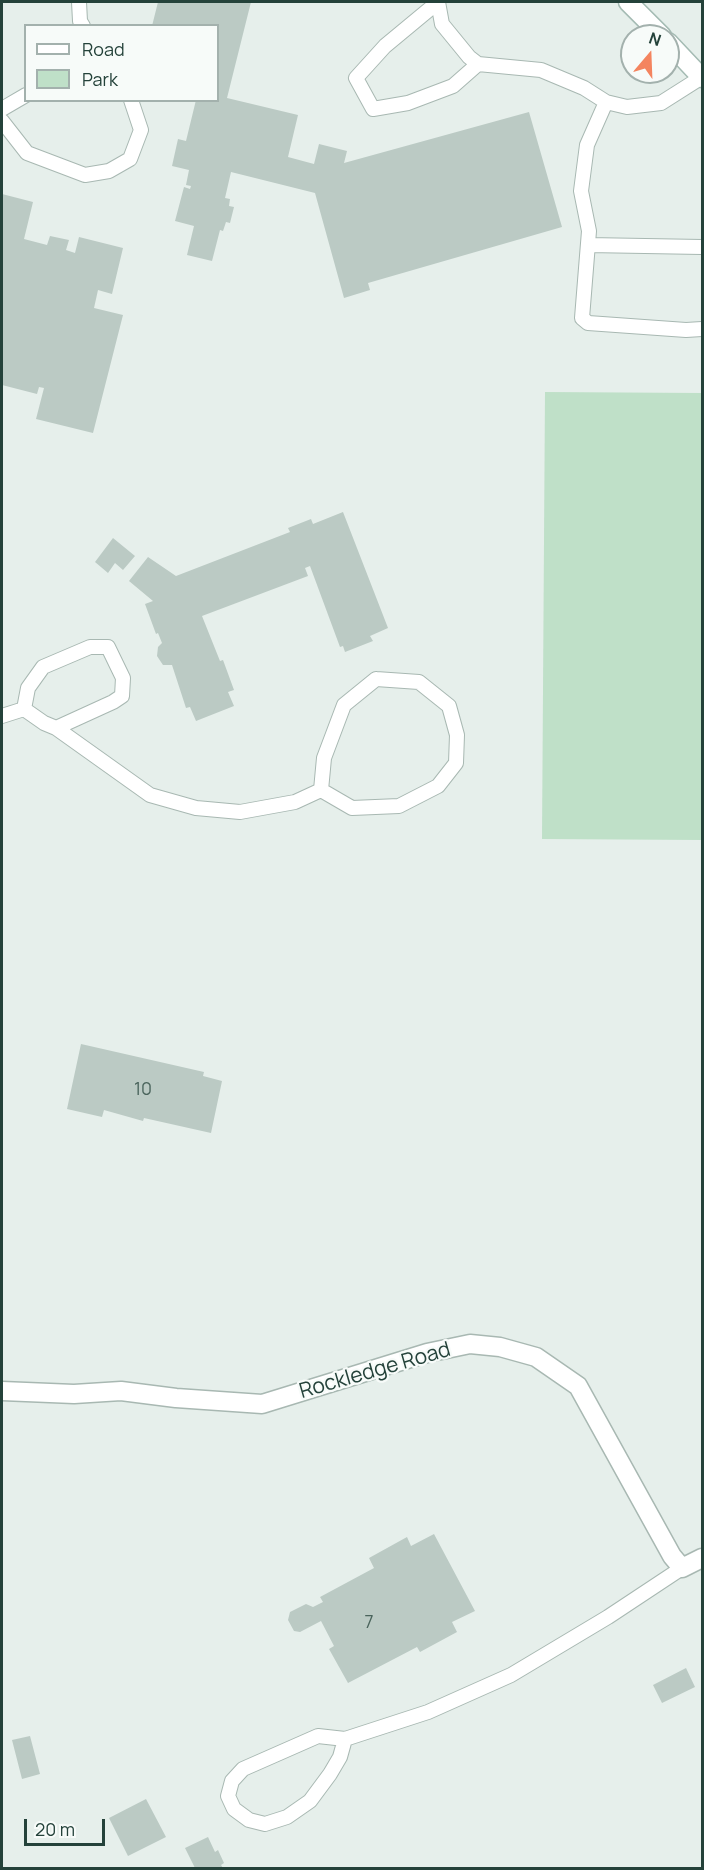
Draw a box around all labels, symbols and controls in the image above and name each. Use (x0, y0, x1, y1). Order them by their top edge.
legend (24, 24, 219, 102)
north arrow (620, 24, 680, 84)
text: N (646, 27, 664, 51)
text: Road (82, 37, 125, 61)
text: Park (82, 67, 118, 91)
house number: 10 (134, 1079, 152, 1101)
street label: Rockledge Road (297, 1337, 453, 1405)
house number: 7 (364, 1612, 374, 1634)
scale bar (27, 1807, 108, 1845)
text: 20 m (35, 1817, 75, 1841)

